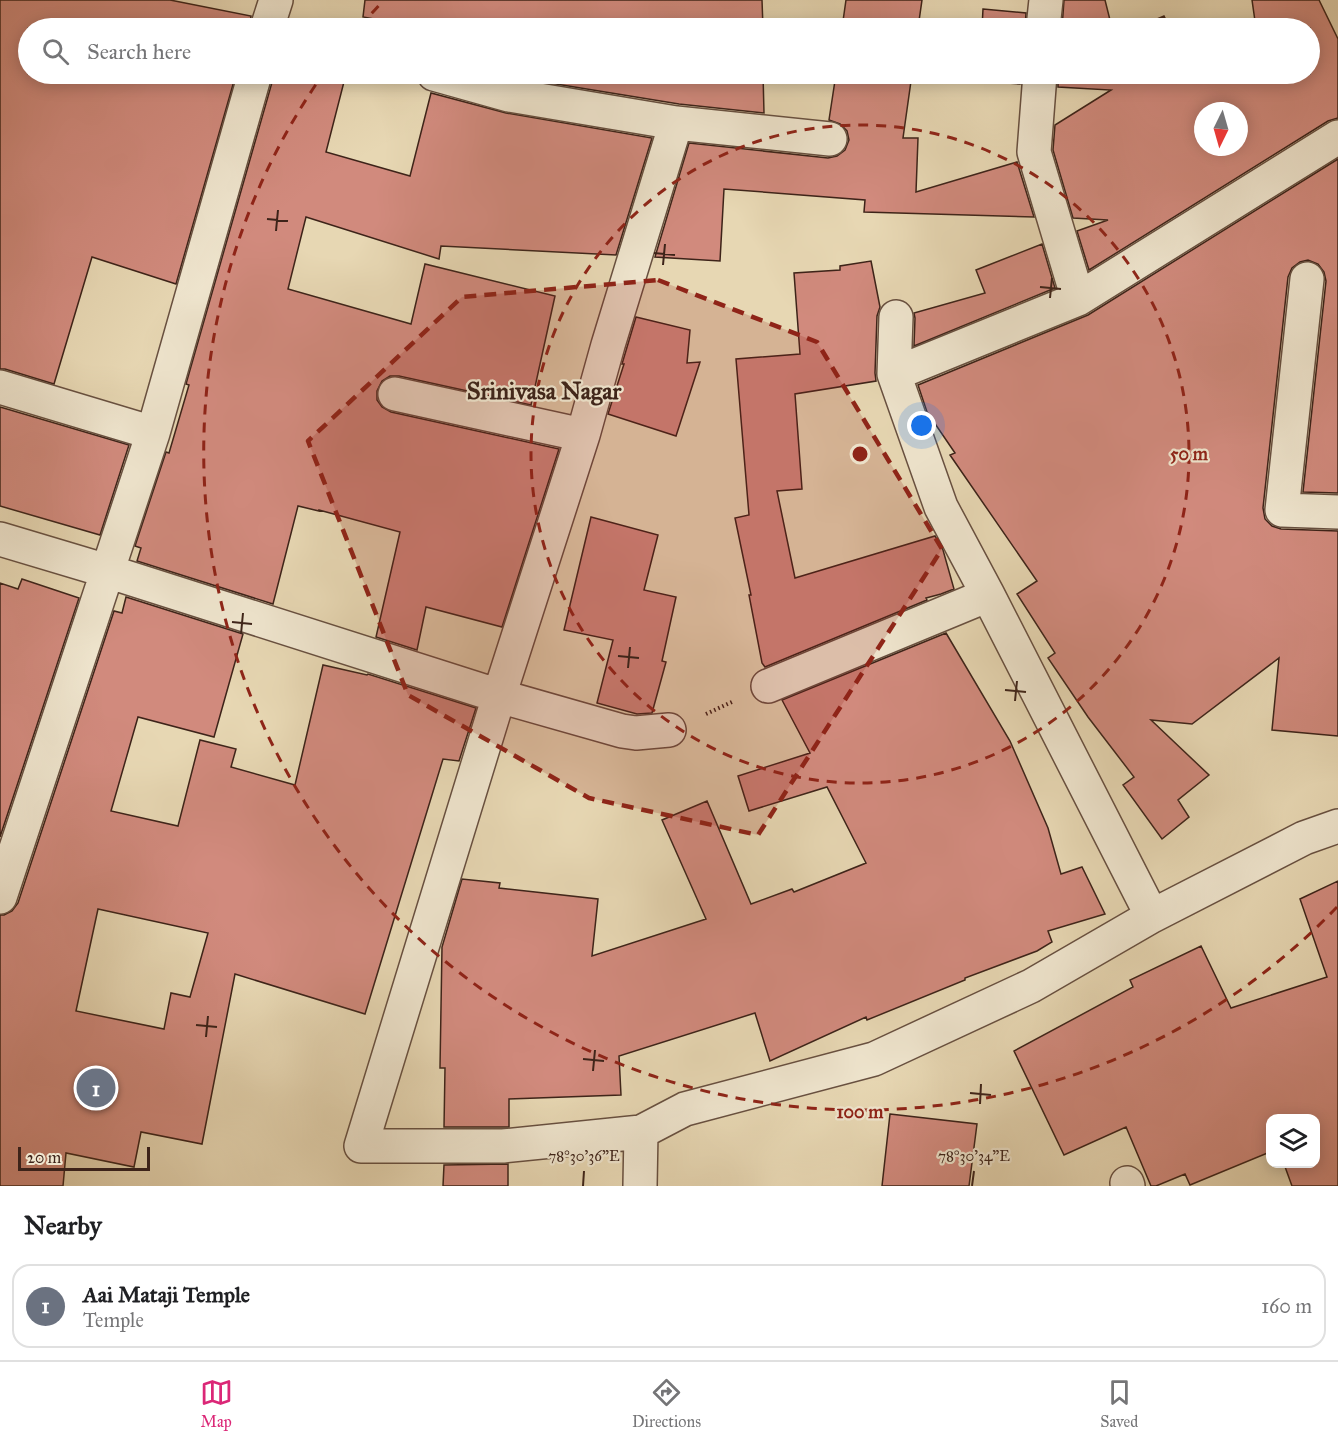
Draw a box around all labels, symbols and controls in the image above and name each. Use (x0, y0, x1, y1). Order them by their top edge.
search box (18, 18, 1320, 84)
icon: search (39, 35, 72, 68)
text: Search here (87, 38, 191, 65)
north arrow (1194, 102, 1248, 156)
district label: Srinivasa Nagar (467, 376, 622, 406)
your location (907, 411, 936, 440)
text: 50 m (1170, 443, 1209, 465)
centre of rings (850, 444, 870, 464)
pin: 1 (76, 1066, 116, 1110)
text: 100 m (837, 1101, 884, 1123)
map controls (1266, 1114, 1320, 1168)
button: layers (1266, 1114, 1320, 1168)
scale bar (18, 1144, 150, 1172)
text: 78°30'36"E (548, 1147, 620, 1165)
text: 78°30'34"E (938, 1147, 1010, 1165)
text: 20 m (27, 1148, 61, 1167)
text: Nearby (24, 1209, 102, 1241)
text: Aai Mataji Temple (83, 1281, 250, 1308)
text: 1 (42, 1294, 49, 1318)
text: 160 m (1261, 1294, 1312, 1318)
text: Temple (83, 1308, 144, 1332)
tab: Map (200, 1376, 233, 1431)
tab: Directions (632, 1376, 701, 1431)
tab: Saved (1100, 1376, 1138, 1431)

